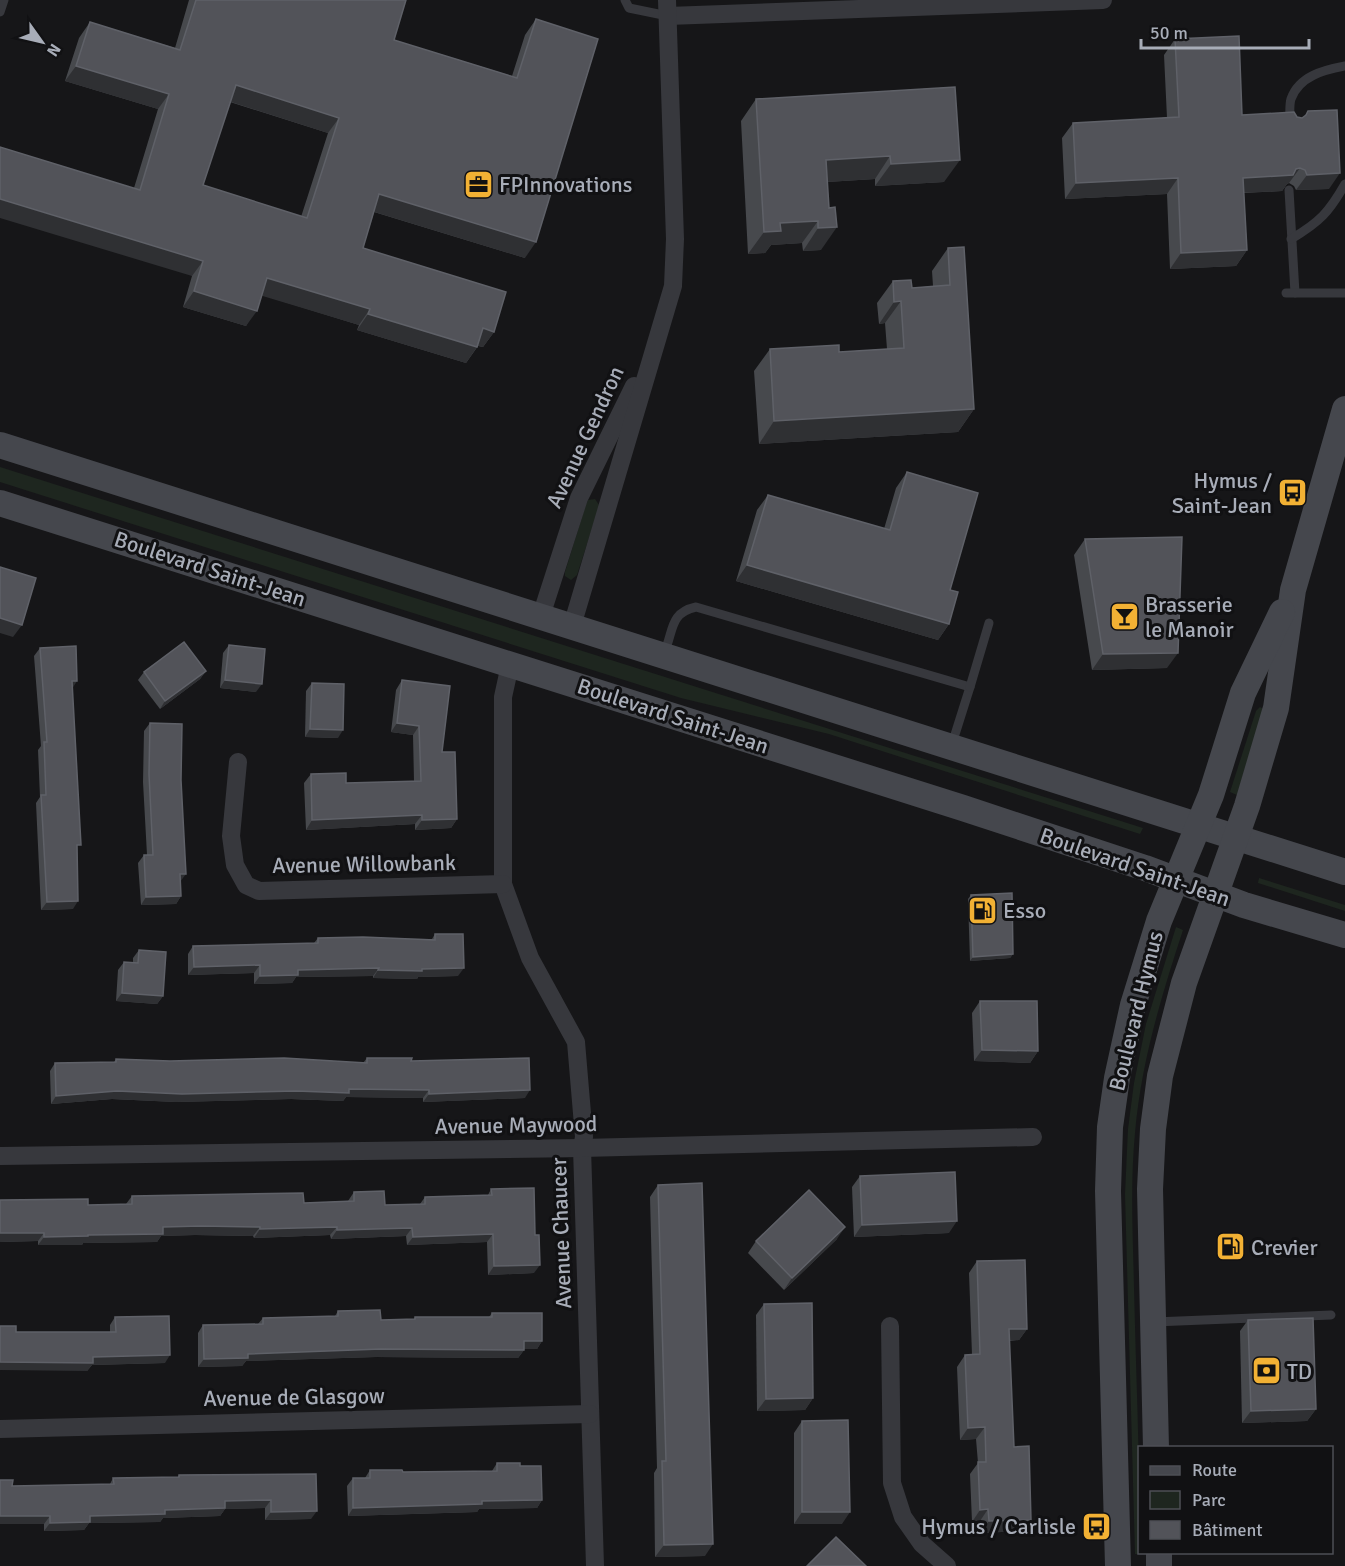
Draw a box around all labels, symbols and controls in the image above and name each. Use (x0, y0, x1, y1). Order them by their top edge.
north arrow (12, 12, 72, 72)
scale bar (1141, 12, 1309, 50)
text: 50 m (1150, 22, 1188, 44)
text: N (42, 40, 65, 60)
office icon: FPInnovations (462, 168, 494, 200)
place label: FPInnovations (499, 171, 632, 198)
street label: Avenue Gendron (540, 362, 630, 512)
place label: Hymus / Saint-Jean (1172, 467, 1273, 519)
bus stop icon: Hymus / Saint-Jean (1277, 477, 1309, 509)
street label: Boulevard Saint-Jean (111, 525, 309, 613)
place label: Brasserie le Manoir (1145, 591, 1234, 643)
bar icon: Brasserie le Manoir (1108, 601, 1140, 633)
street label: Boulevard Saint-Jean (574, 672, 772, 760)
street label: Boulevard Saint-Jean (1036, 822, 1234, 912)
street label: Avenue Willowbank (272, 849, 456, 879)
fuel station icon: Esso (966, 894, 998, 926)
place label: Esso (1003, 897, 1046, 924)
street label: Boulevard Hymus (1103, 928, 1169, 1094)
street label: Avenue Maywood (434, 1110, 598, 1140)
street label: Avenue Chaucer (545, 1157, 577, 1309)
fuel station icon: Crevier (1214, 1231, 1246, 1263)
place label: Crevier (1251, 1234, 1318, 1261)
bank icon: TD (1250, 1355, 1282, 1387)
place label: TD (1287, 1358, 1312, 1385)
street label: Avenue de Glasgow (203, 1382, 385, 1412)
legend (1138, 1446, 1333, 1554)
text: Route (1192, 1459, 1237, 1481)
text: Parc (1192, 1489, 1226, 1511)
bus stop icon: Hymus / Carlisle (1081, 1510, 1113, 1542)
place label: Hymus / Carlisle (921, 1513, 1076, 1540)
text: Bâtiment (1192, 1519, 1263, 1541)

